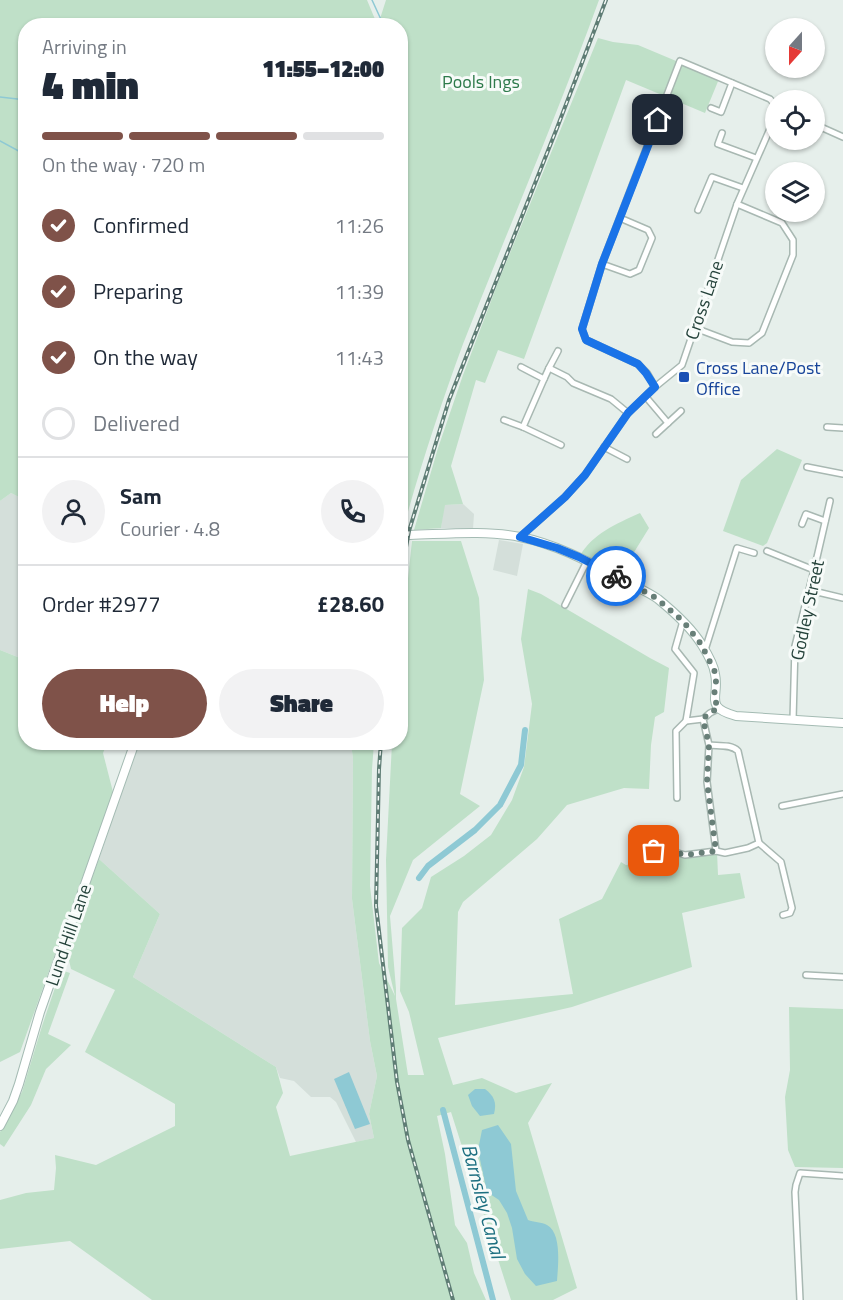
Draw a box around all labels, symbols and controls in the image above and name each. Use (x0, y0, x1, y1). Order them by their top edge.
north arrow (765, 18, 825, 78)
map controls (765, 18, 825, 222)
text: Arriving in (42, 31, 127, 62)
text: 11:55–12:00 (262, 52, 384, 86)
text: 4 min (42, 55, 139, 114)
park label: Pools Ings (442, 68, 520, 95)
button: locate (765, 90, 825, 150)
pin (632, 94, 683, 145)
icon: home (641, 103, 674, 136)
text: On the way · 720 m (42, 149, 205, 180)
button: layers (765, 162, 825, 222)
text: Confirmed (93, 208, 189, 242)
icon: check (42, 209, 75, 242)
text: 11:26 (335, 210, 384, 241)
street label: Cross Lane (678, 257, 730, 343)
text: Preparing (93, 274, 183, 308)
icon: check (42, 275, 75, 308)
text: 11:39 (335, 276, 384, 307)
text: On the way (93, 340, 198, 374)
icon: check (42, 341, 75, 374)
text: 11:43 (335, 342, 384, 373)
place label: Cross Lane/Post Office (696, 354, 821, 402)
marker: Cross Lane/Post Office (677, 370, 691, 384)
text: Delivered (93, 406, 180, 440)
text: Sam (120, 479, 162, 513)
button: person (42, 480, 105, 543)
button: phone (321, 480, 384, 543)
text: Courier · 4.8 (120, 513, 220, 544)
courier (586, 546, 646, 606)
street label: Godley Street (783, 557, 831, 663)
icon: bike (600, 560, 633, 593)
text: Order #2977 (42, 587, 161, 621)
text: £28.60 (317, 587, 384, 621)
button: Help (42, 669, 207, 738)
button: Share (219, 669, 384, 738)
pin (628, 825, 679, 876)
icon: bag (637, 834, 670, 867)
street label: Lund Hill Lane (38, 880, 98, 990)
water label: Barnsley Canal (454, 1140, 515, 1264)

